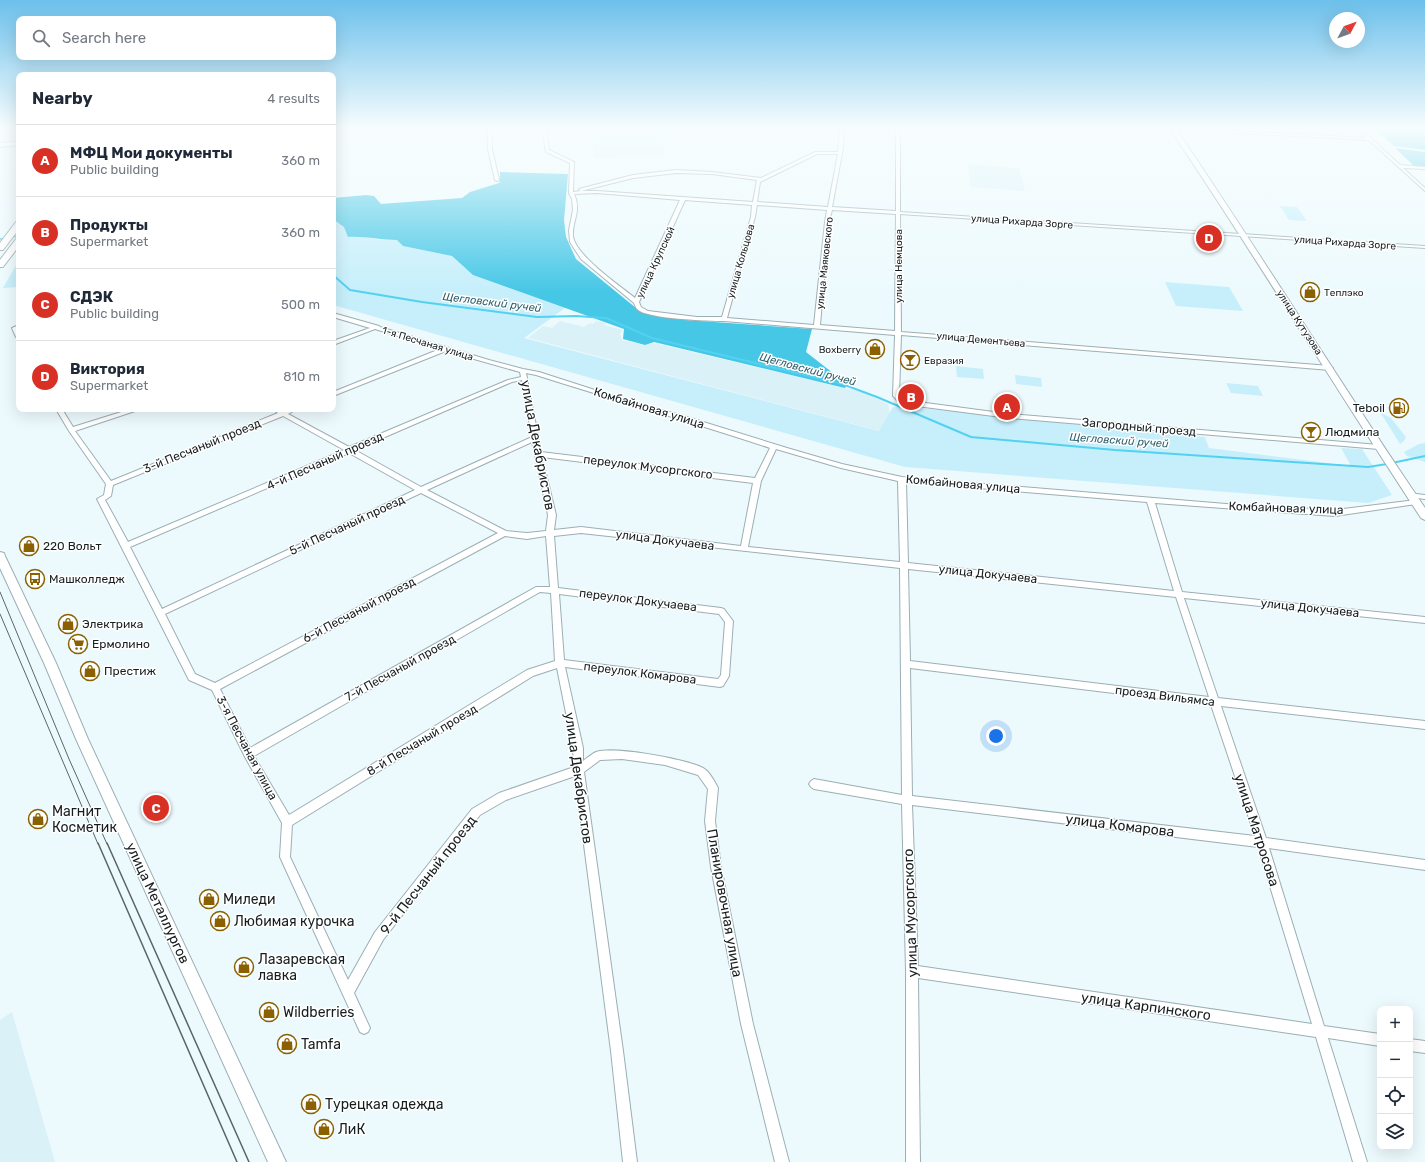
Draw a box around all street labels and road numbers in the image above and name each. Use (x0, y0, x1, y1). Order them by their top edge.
street label: улица Рихарда Зорге (971, 212, 1074, 232)
street label: улица Маяковского (814, 216, 836, 310)
street label: улица Кольцова (725, 223, 757, 300)
street label: улица Крупской (634, 225, 678, 300)
street label: улица Немцова (893, 229, 905, 303)
street label: улица Рихарда Зорге (1294, 233, 1397, 253)
street label: улица Кутузова (1274, 288, 1325, 357)
street label: 1-я Песчаная улица (381, 324, 475, 364)
street label: улица Дементьева (936, 330, 1026, 350)
street label: улица Декабристов (517, 378, 559, 512)
street label: Комбайновая улица (592, 385, 706, 431)
street label: Загородный проезд (1081, 415, 1197, 439)
street label: 3-й Песчаный проезд (141, 416, 263, 476)
street label: 4-й Песчаный проезд (265, 429, 385, 493)
street label: переулок Мусоргского (583, 452, 713, 482)
street label: Комбайновая улица (905, 472, 1021, 496)
street label: 5-й Песчаный проезд (287, 492, 407, 558)
street label: Комбайновая улица (1228, 499, 1344, 517)
street label: улица Докучаева (615, 527, 715, 553)
street label: улица Докучаева (938, 562, 1038, 586)
street label: 6-й Песчаный проезд (300, 574, 418, 646)
street label: переулок Докучаева (578, 586, 698, 614)
street label: улица Докучаева (1260, 596, 1360, 620)
street label: 7-й Песчаный проезд (342, 632, 458, 704)
street label: переулок Комарова (583, 659, 697, 687)
street label: проезд Вильямса (1114, 683, 1216, 709)
street label: 3-я Песчаная улица (214, 694, 280, 802)
street label: 8-й Песчаный проезд (364, 702, 480, 778)
street label: улица Декабристов (561, 711, 596, 845)
street label: улица Матросова (1230, 772, 1283, 889)
street label: улица Комарова (1065, 810, 1175, 841)
street label: 9-й Песчаный проезд (377, 812, 480, 938)
street label: Планировочная улица (703, 828, 746, 979)
street label: улица Металлургов (122, 840, 193, 967)
street label: улица Мусоргского (900, 848, 921, 978)
street label: улица Карпинского (1080, 989, 1212, 1024)

